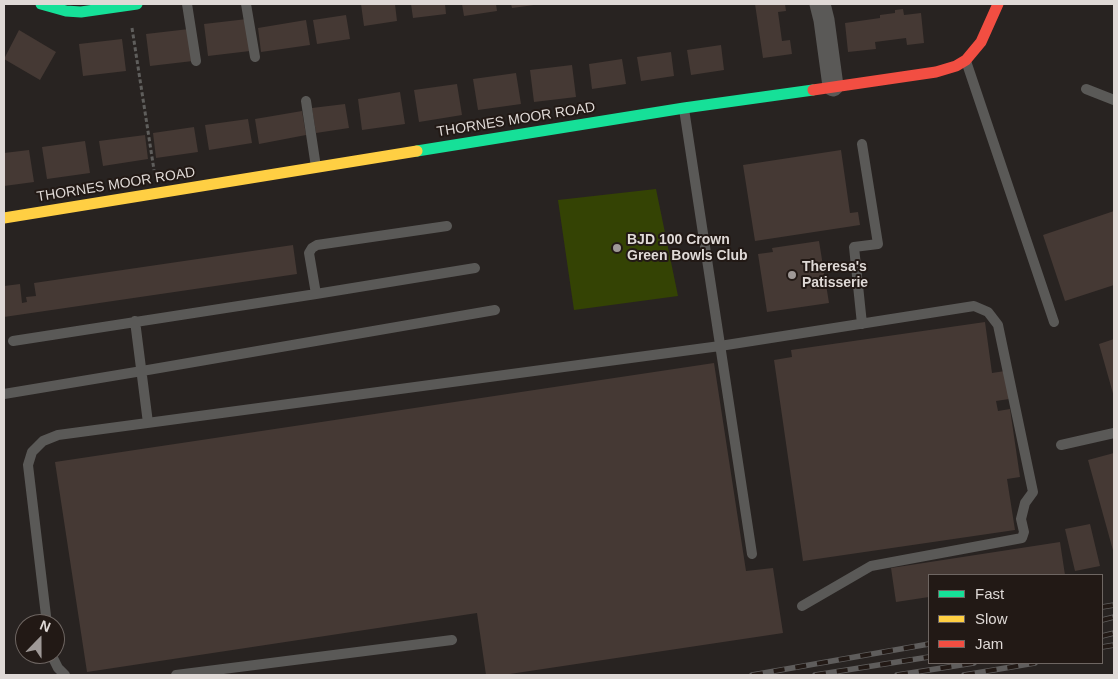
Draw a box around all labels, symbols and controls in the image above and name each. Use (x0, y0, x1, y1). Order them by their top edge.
street label: THORNES MOOR ROAD (436, 99, 596, 141)
street label: THORNES MOOR ROAD (36, 164, 196, 206)
place label: BJD 100 Crown Green Bowls Club (627, 232, 748, 264)
marker: BJD 100 Crown Green Bowls Club (611, 242, 623, 254)
place label: Theresa's Patisserie (802, 259, 868, 292)
marker: Theresa's Patisserie (786, 269, 798, 281)
legend (928, 574, 1103, 664)
text: Fast (975, 585, 1004, 602)
text: Slow (975, 610, 1008, 627)
north arrow (15, 614, 65, 664)
text: N (38, 617, 53, 635)
text: Jam (975, 635, 1003, 652)

